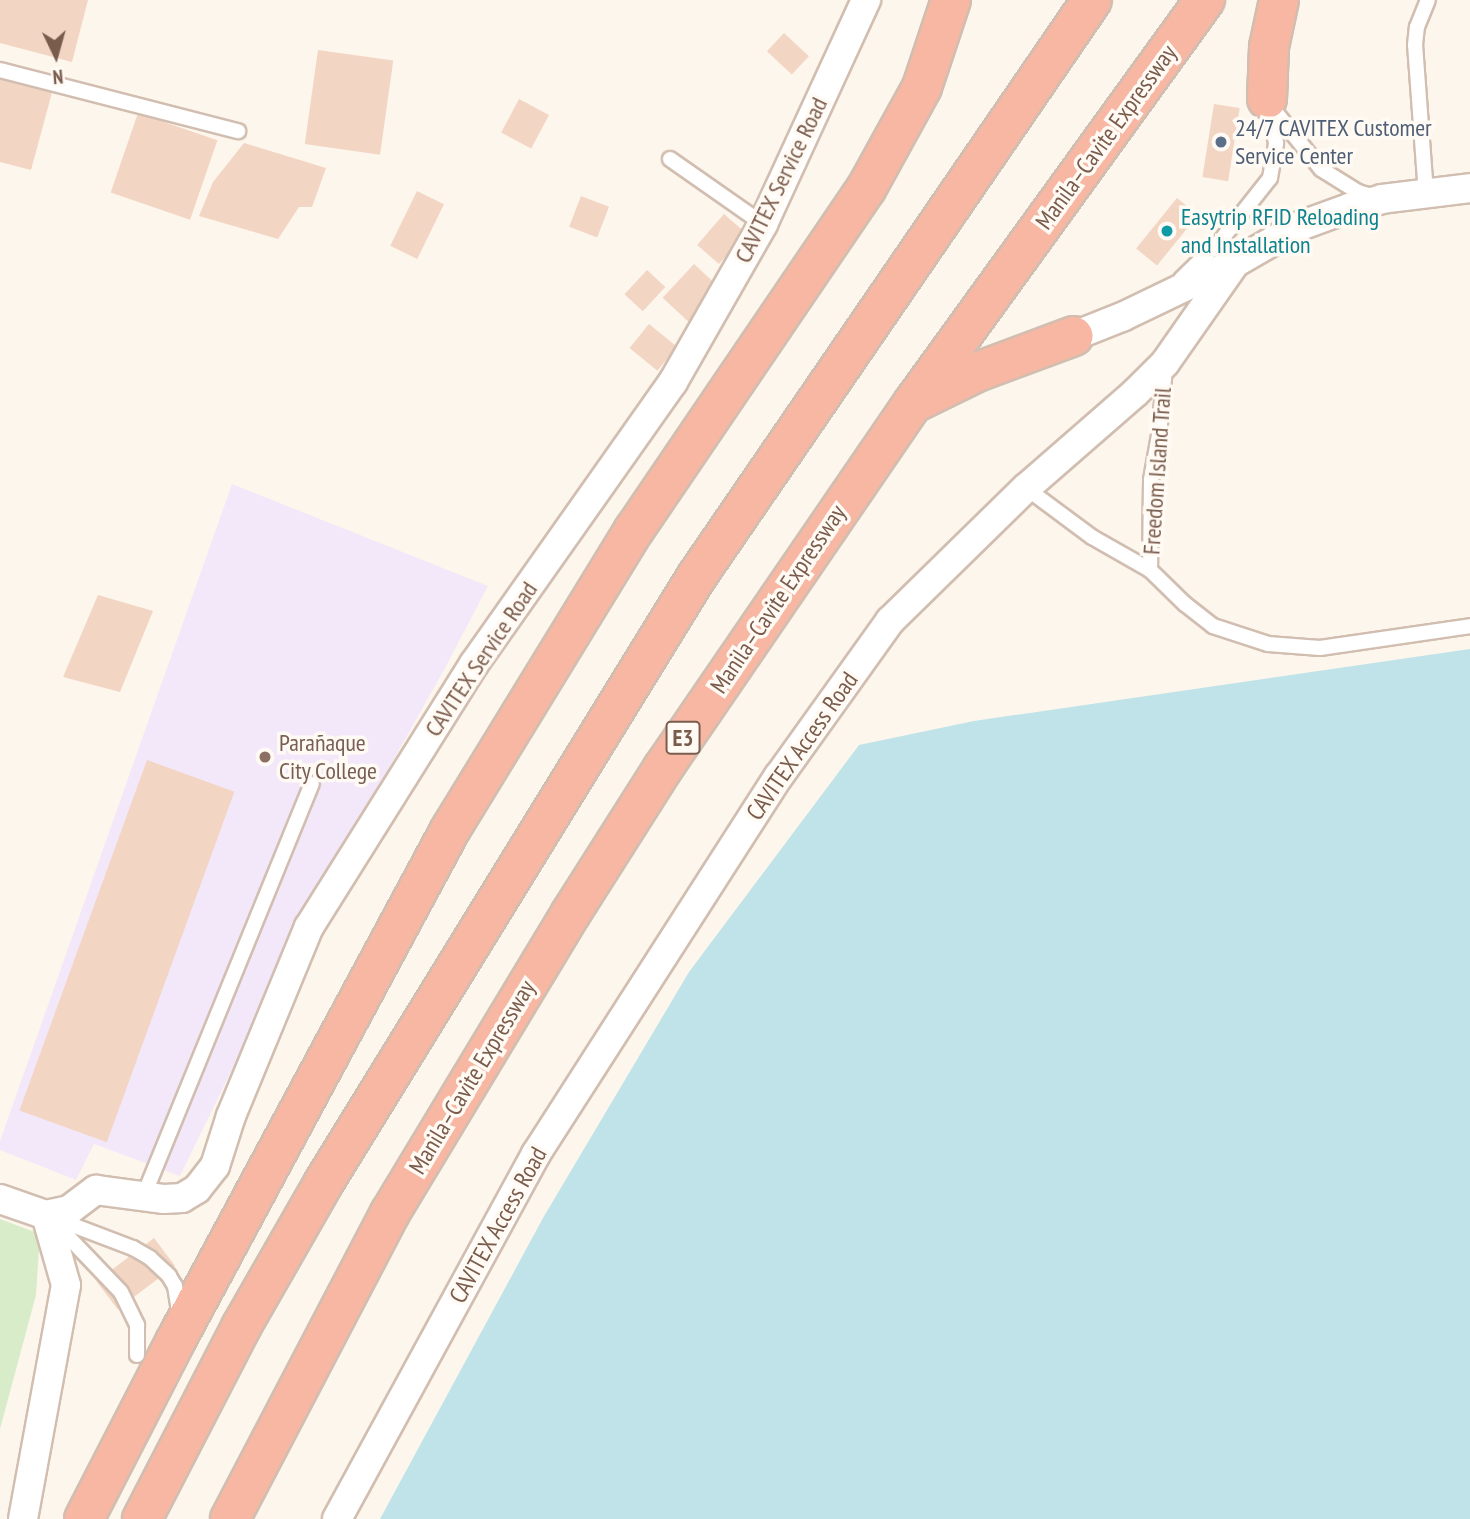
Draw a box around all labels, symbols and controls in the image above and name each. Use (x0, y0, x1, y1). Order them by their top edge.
north arrow (21, 21, 91, 91)
street label: Manila–Cavite Expressway (1029, 39, 1183, 235)
text: N (52, 65, 64, 89)
street label: CAVITEX Service Road (728, 92, 834, 268)
place label: 24/7 CAVITEX Customer Service Center (1235, 114, 1433, 170)
marker: 24/7 CAVITEX Customer Service Center (1213, 134, 1229, 150)
place label: Easytrip RFID Reloading and Installation (1181, 203, 1379, 259)
marker: Easytrip RFID Reloading and Installation (1159, 223, 1175, 239)
street label: Freedom Island Trail (1137, 386, 1177, 556)
street label: Manila–Cavite Expressway (704, 499, 852, 699)
street label: CAVITEX Service Road (418, 576, 544, 742)
street label: CAVITEX Access Road (740, 666, 864, 826)
road number: E3 (666, 718, 700, 758)
place label: Parañaque City College (279, 729, 378, 785)
marker: Parañaque City College (257, 749, 273, 765)
street label: Manila–Cavite Expressway (403, 975, 541, 1179)
street label: CAVITEX Access Road (443, 1141, 553, 1309)

